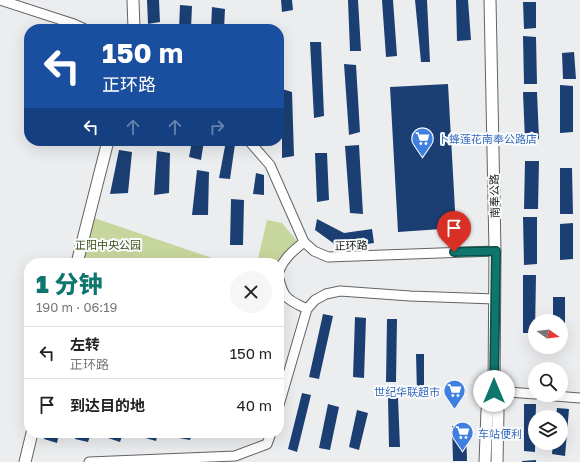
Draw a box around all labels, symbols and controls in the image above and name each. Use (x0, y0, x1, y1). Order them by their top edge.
text: 150 m (102, 36, 183, 69)
icon: left (36, 40, 88, 92)
text: 正环路 (102, 73, 156, 95)
icon: left (80, 116, 102, 138)
icon: ahead (122, 116, 144, 138)
icon: ahead (164, 116, 186, 138)
icon: right (206, 116, 228, 138)
supermarket icon: 卜蜂莲花南奉公路店 (410, 125, 436, 158)
place label: 卜蜂莲花南奉公路店 (438, 132, 537, 145)
street label: 南奉公路 (487, 174, 501, 218)
pin (437, 211, 471, 252)
icon: arrive (443, 217, 465, 239)
park label: 正阳中央公园 (75, 238, 141, 251)
street label: 正环路 (334, 238, 368, 252)
text: 1 分钟 (36, 269, 103, 298)
button: close (230, 271, 272, 313)
text: 190 m · 06:19 (36, 299, 117, 315)
north arrow (528, 314, 568, 354)
map controls (528, 314, 568, 450)
text: 左转 (70, 335, 100, 353)
icon: left (36, 342, 58, 364)
text: 150 m (230, 344, 272, 362)
text: 正环路 (70, 356, 109, 372)
button: search (528, 362, 568, 402)
position arrow (473, 370, 515, 412)
supermarket icon: 世纪华联超市 (442, 378, 468, 411)
place label: 世纪华联超市 (374, 385, 440, 398)
icon: arrive (36, 394, 58, 416)
text: 到达目的地 (70, 396, 145, 414)
text: 40 m (237, 396, 272, 414)
button: layers (528, 410, 568, 450)
supermarket icon: 车站便利 (450, 420, 476, 453)
place label: 车站便利 (478, 427, 522, 440)

